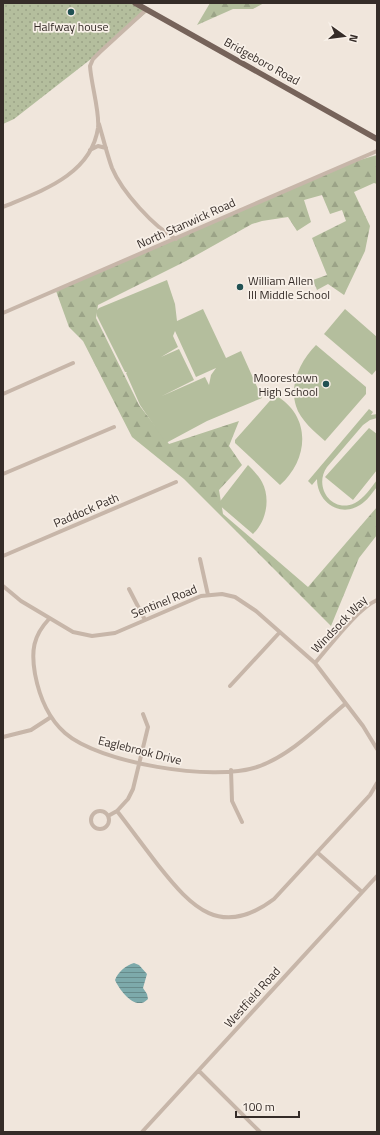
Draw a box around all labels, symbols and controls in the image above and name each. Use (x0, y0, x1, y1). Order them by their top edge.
marker: Halfway house (66, 7, 76, 17)
north arrow (324, 16, 364, 56)
place label: Halfway house (33, 17, 109, 36)
street label: Bridgeboro Road (220, 32, 304, 90)
text: N (345, 33, 362, 44)
street label: North Stanwick Road (134, 193, 238, 253)
place label: William Allen III Middle School (248, 271, 330, 304)
marker: William Allen III Middle School (235, 282, 245, 292)
place label: Moorestown High School (254, 368, 318, 401)
marker: Moorestown High School (321, 379, 331, 389)
street label: Paddock Path (50, 488, 122, 532)
street label: Sentinel Road (128, 579, 200, 623)
street label: Windsock Way (307, 591, 372, 657)
street label: Eaglebrook Drive (96, 730, 184, 770)
street label: Westfield Road (219, 962, 285, 1032)
scale bar (236, 1093, 299, 1119)
text: 100 m (242, 1097, 275, 1116)

